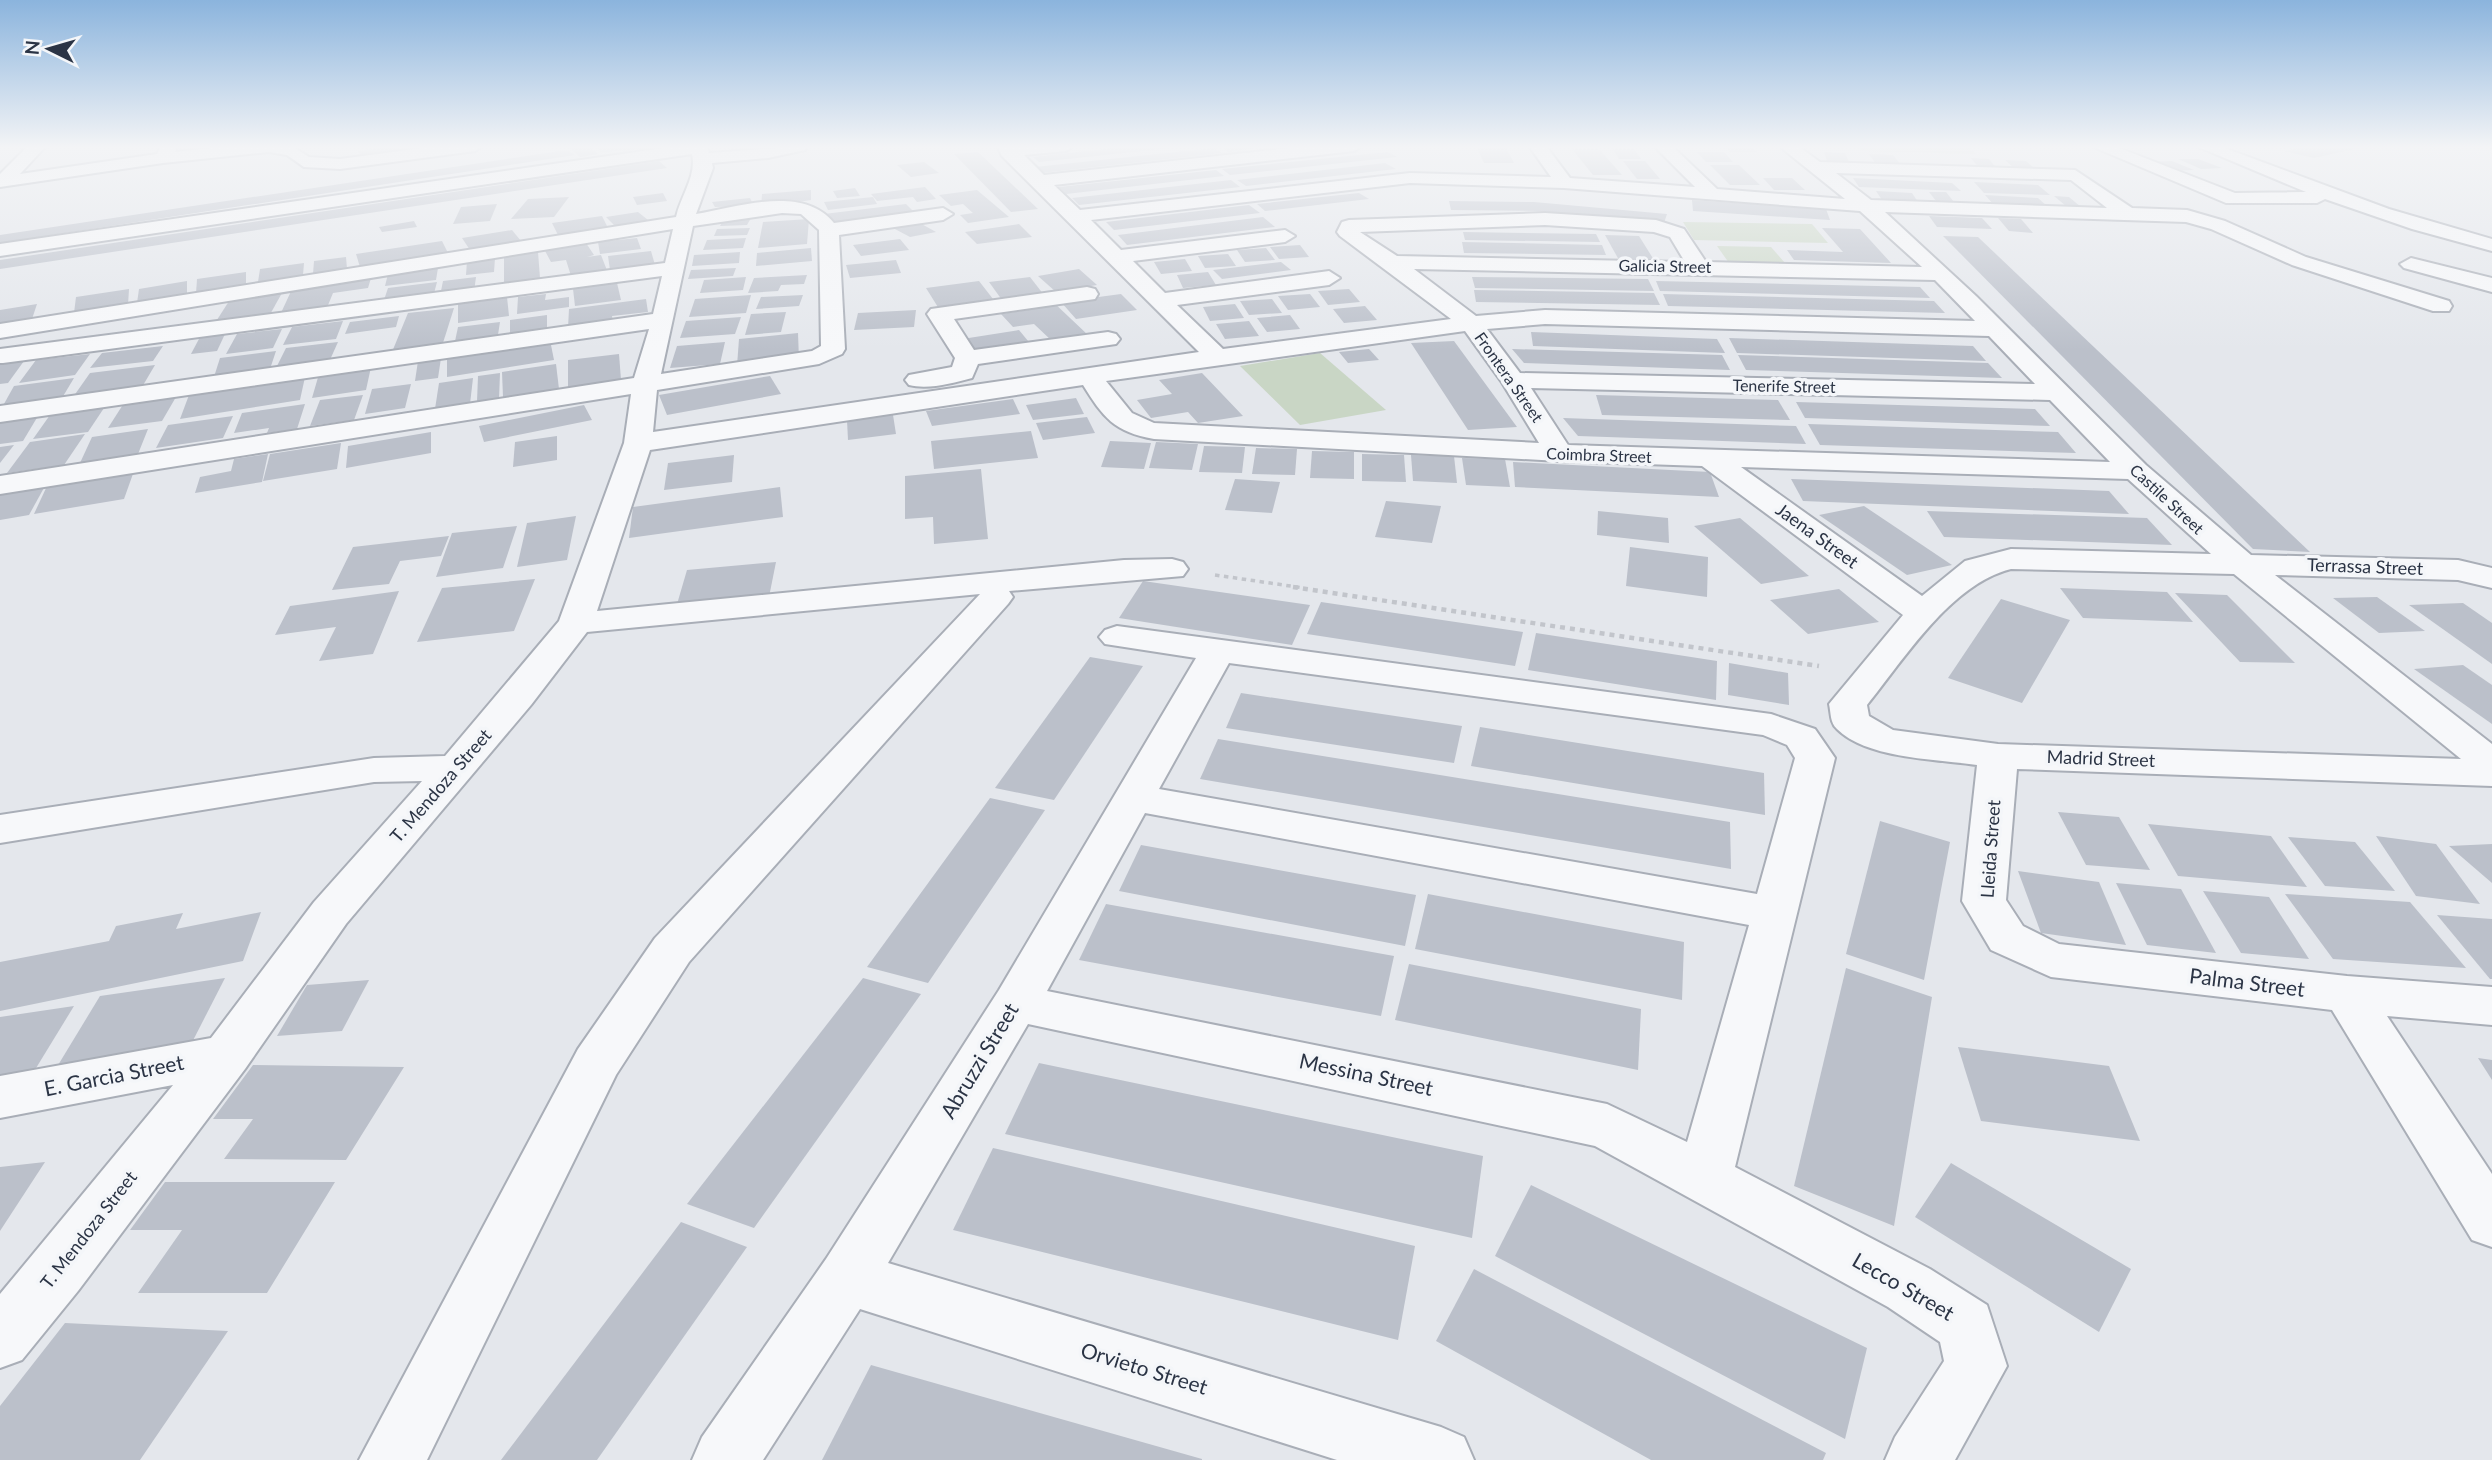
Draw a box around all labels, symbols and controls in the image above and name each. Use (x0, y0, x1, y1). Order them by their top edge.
north arrow (14, 14, 84, 84)
text: N (19, 39, 44, 56)
street label: Galicia Street (1618, 255, 1712, 276)
street label: Frontera Street (1471, 328, 1548, 426)
street label: Tenerife Street (1732, 375, 1836, 396)
street label: Coimbra Street (1546, 443, 1652, 466)
street label: Castile Street (2127, 460, 2208, 538)
street label: Jaena Street (1772, 498, 1864, 573)
street label: Terrassa Street (2306, 553, 2424, 579)
street label: T. Mendoza Street (385, 724, 496, 847)
street label: Madrid Street (2046, 745, 2156, 771)
street label: Lleida Street (1976, 799, 2004, 899)
street label: Palma Street (2188, 962, 2307, 1001)
street label: Abruzzi Street (935, 998, 1023, 1122)
street label: Messina Street (1297, 1047, 1436, 1100)
street label: E. Garcia Street (42, 1049, 186, 1100)
street label: T. Mendoza Street (35, 1166, 141, 1293)
street label: Lecco Street (1848, 1247, 1959, 1325)
street label: Orvieto Street (1078, 1336, 1211, 1399)

